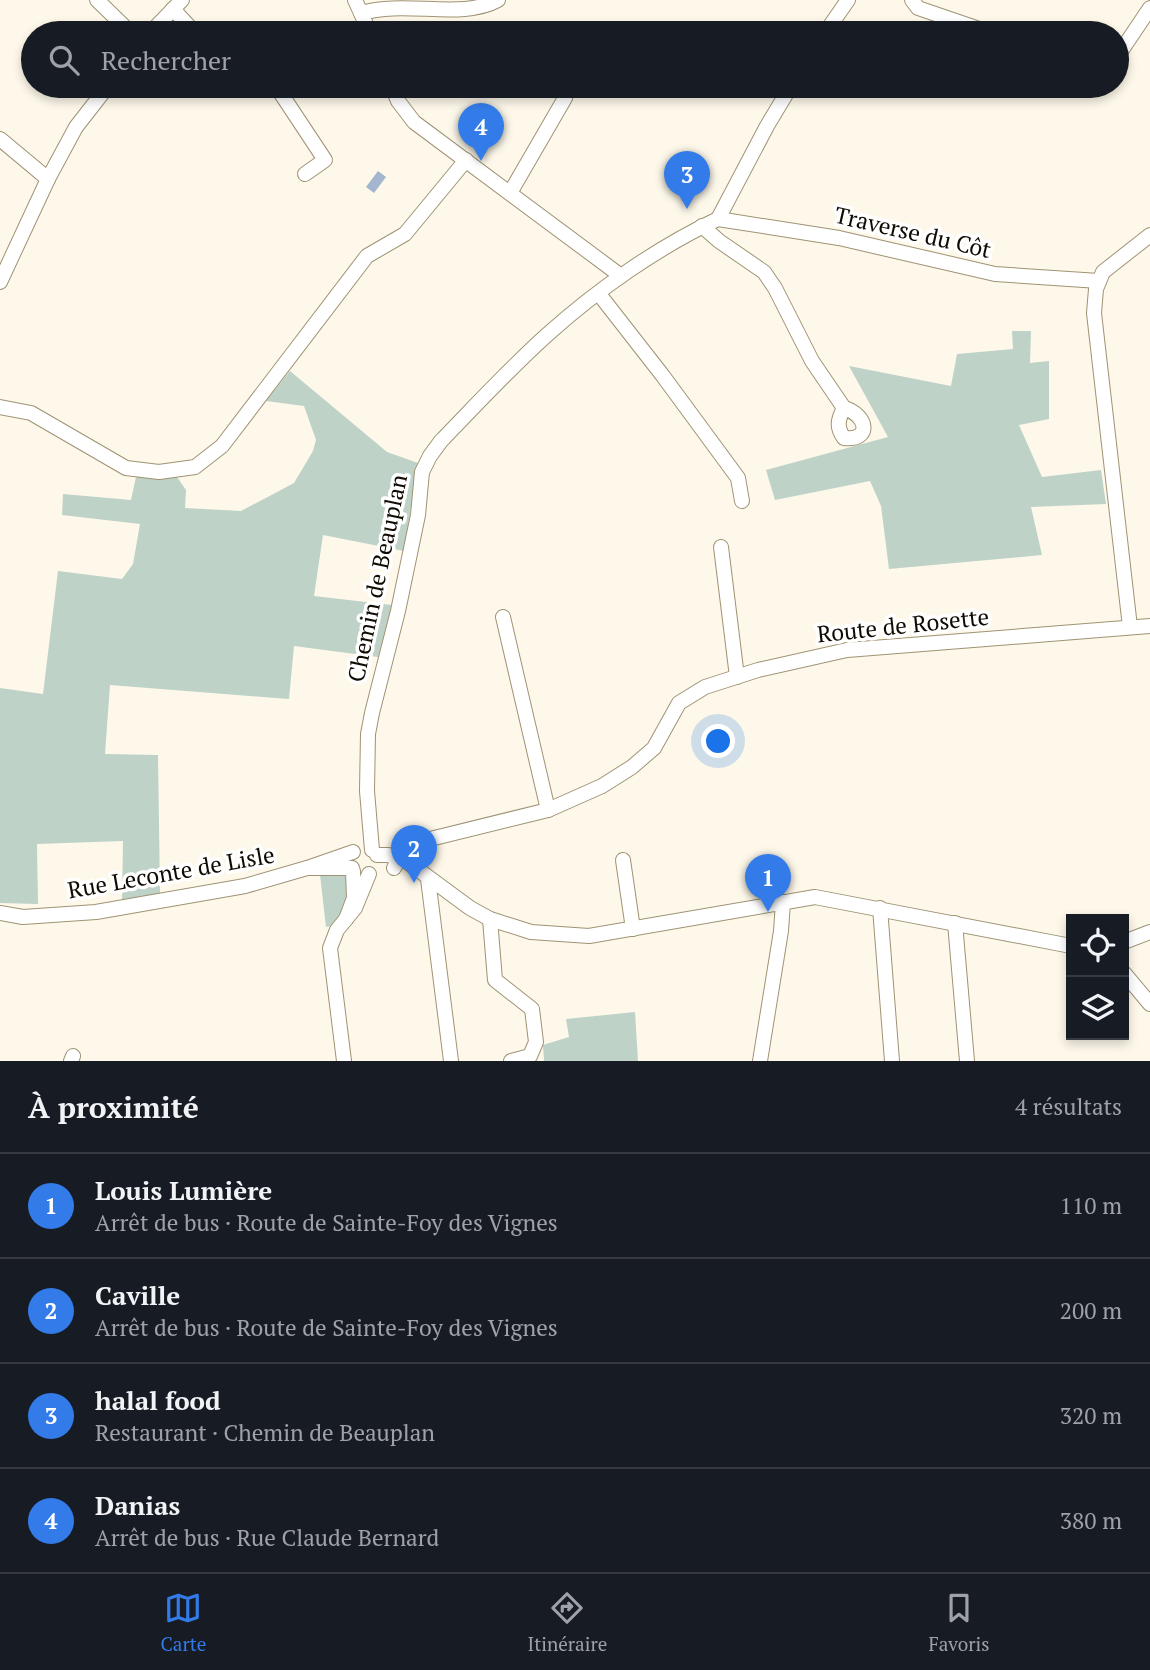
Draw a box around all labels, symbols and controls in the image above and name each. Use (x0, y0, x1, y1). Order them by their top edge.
search box (21, 21, 1129, 98)
icon: search (45, 41, 83, 79)
text: Rechercher (101, 43, 231, 77)
pin: 4 (458, 103, 504, 161)
pin: 3 (664, 151, 710, 209)
street label: Traverse du Côt (832, 199, 995, 265)
street label: Chemin de Beauplan (340, 471, 414, 685)
street label: Route de Rosette (815, 601, 991, 649)
your location (701, 724, 735, 758)
pin: 2 (391, 825, 437, 883)
street label: Rue Leconte de Lisle (65, 839, 277, 905)
pin: 1 (745, 854, 791, 912)
map controls (1066, 914, 1129, 1040)
button: locate (1066, 914, 1129, 977)
button: layers (1066, 977, 1129, 1040)
text: À proximité (28, 1087, 199, 1127)
text: 4 résultats (1015, 1091, 1122, 1122)
text: Louis Lumière (95, 1173, 272, 1207)
text: 1 (45, 1190, 58, 1221)
text: 110 m (1060, 1190, 1122, 1221)
text: Arrêt de bus · Route de Sainte-Foy des Vignes (95, 1207, 558, 1238)
text: Caville (95, 1278, 180, 1312)
text: 2 (45, 1295, 58, 1326)
text: 200 m (1060, 1295, 1122, 1326)
text: Arrêt de bus · Route de Sainte-Foy des Vignes (95, 1312, 558, 1343)
text: halal food (95, 1383, 221, 1417)
text: 3 (45, 1400, 58, 1431)
text: 320 m (1060, 1400, 1122, 1431)
text: Restaurant · Chemin de Beauplan (95, 1417, 435, 1448)
text: Danias (95, 1488, 180, 1522)
text: 4 (45, 1505, 58, 1536)
text: 380 m (1060, 1505, 1122, 1536)
text: Arrêt de bus · Rue Claude Bernard (95, 1522, 439, 1553)
tab: Carte (161, 1589, 206, 1656)
tab: Itinéraire (527, 1589, 607, 1656)
tab: Favoris (928, 1589, 989, 1656)

